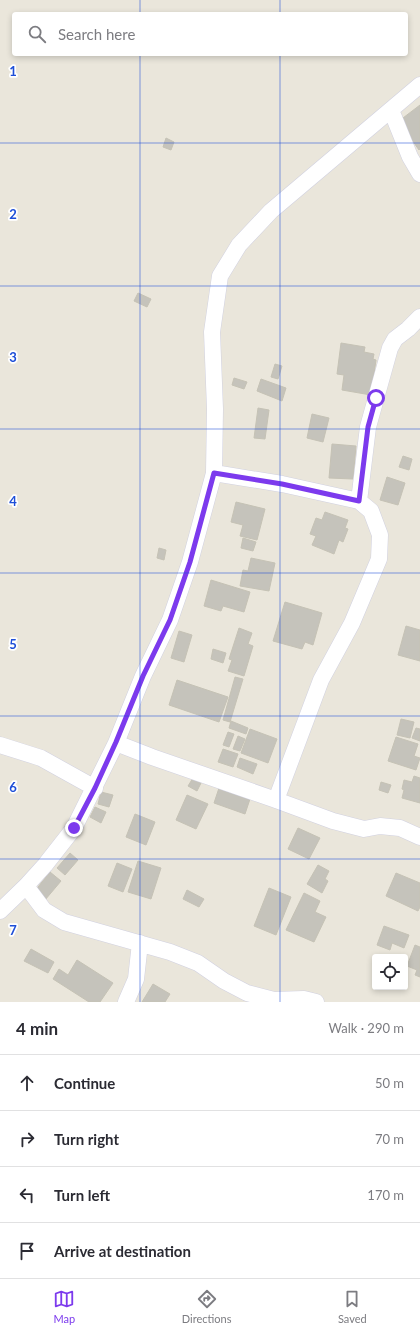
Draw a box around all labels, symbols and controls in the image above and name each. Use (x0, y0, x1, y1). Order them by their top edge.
search box (12, 12, 408, 56)
icon: search (26, 23, 48, 45)
text: Search here (58, 25, 135, 43)
text: 1 (9, 63, 17, 79)
text: 2 (9, 206, 17, 222)
text: 3 (9, 349, 17, 365)
route start (367, 389, 385, 407)
text: 4 (9, 493, 17, 509)
text: 5 (9, 636, 17, 652)
text: 6 (9, 779, 17, 795)
route end (65, 819, 83, 837)
text: 7 (9, 922, 17, 938)
map controls (372, 954, 408, 990)
button: locate (372, 954, 408, 990)
text: 4 min (16, 1018, 58, 1039)
text: Walk · 290 m (328, 1020, 404, 1036)
icon: ahead (16, 1072, 38, 1094)
text: Continue (54, 1074, 115, 1092)
text: 50 m (375, 1075, 404, 1091)
icon: right (16, 1128, 38, 1150)
text: Turn right (54, 1130, 119, 1148)
text: 70 m (375, 1131, 404, 1147)
icon: left (16, 1184, 38, 1206)
text: Turn left (54, 1186, 110, 1204)
text: 170 m (367, 1187, 404, 1203)
icon: arrive (16, 1240, 38, 1262)
text: Arrive at destination (54, 1242, 191, 1260)
tab: Map (53, 1288, 75, 1325)
tab: Directions (182, 1288, 231, 1325)
tab: Saved (338, 1288, 367, 1325)

